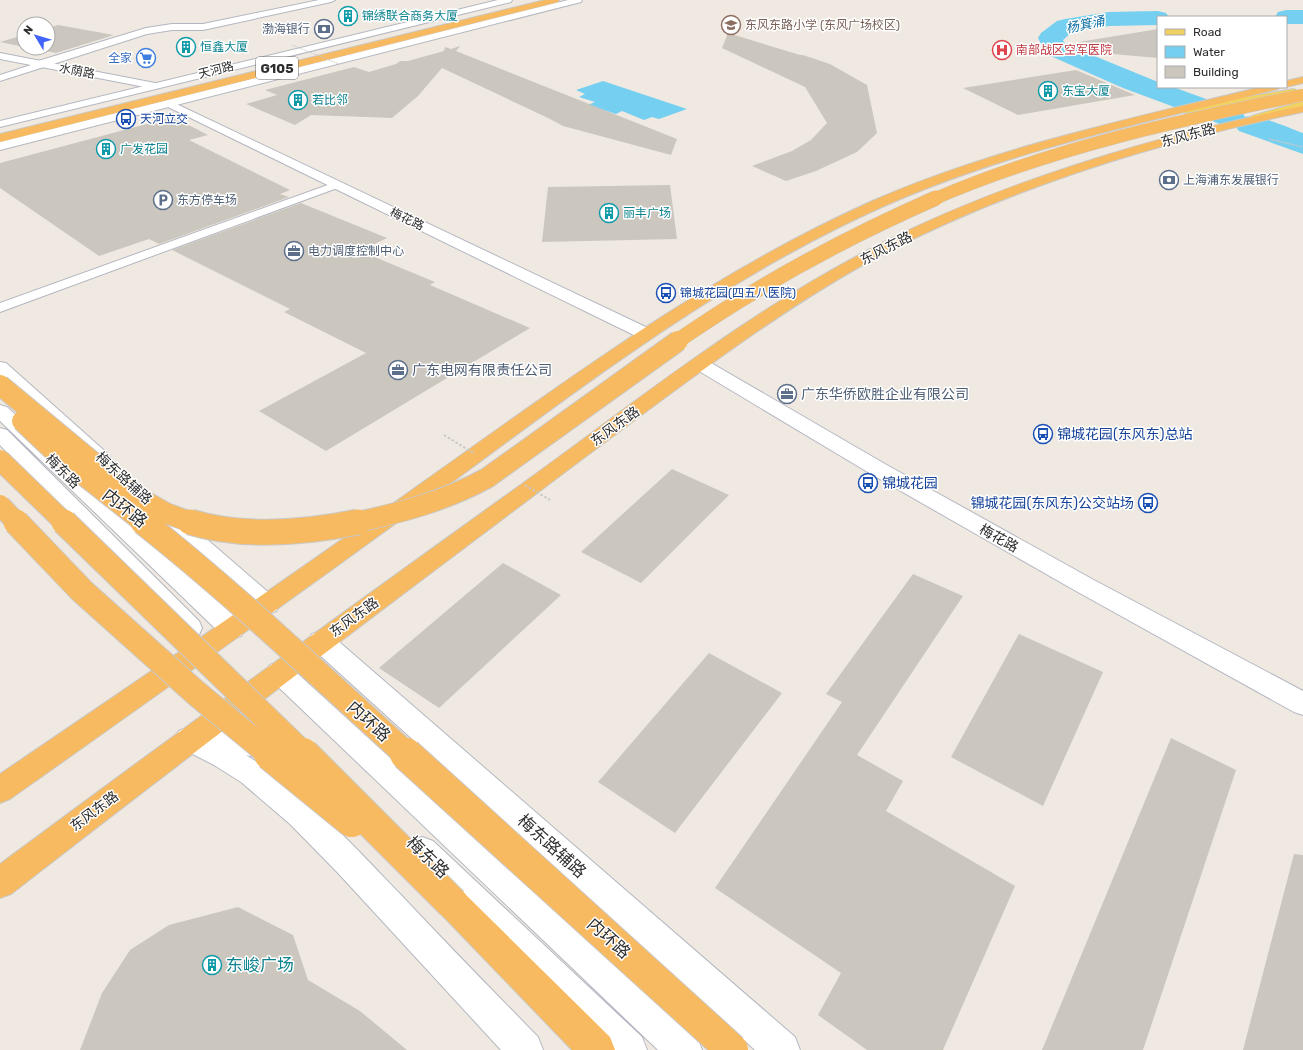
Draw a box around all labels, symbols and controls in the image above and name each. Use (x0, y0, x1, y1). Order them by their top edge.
building icon: 锦绣联合商务大厦 (337, 5, 359, 27)
place label: 锦绣联合商务大厦 (362, 9, 458, 23)
water label: 杨箕涌 (1064, 13, 1108, 36)
school or university icon: 东风东路小学 (东风广场校区) (720, 14, 742, 36)
north arrow (16, 16, 56, 56)
legend (1157, 16, 1287, 88)
bank icon: 渤海银行 (313, 18, 335, 40)
place label: 东风东路小学 (东风广场校区) (745, 18, 900, 32)
place label: 渤海银行 (262, 22, 310, 36)
text: N (21, 23, 36, 37)
text: Road (1193, 25, 1221, 39)
building icon: 恒鑫大厦 (175, 36, 197, 58)
hospital icon: 南部战区空军医院 (991, 39, 1013, 61)
place label: 恒鑫大厦 (200, 40, 248, 54)
place label: 南部战区空军医院 (1016, 43, 1112, 57)
text: Water (1193, 45, 1225, 59)
supermarket icon: 全家 (135, 47, 157, 69)
place label: 全家 (108, 51, 132, 65)
road number: G105 (256, 57, 298, 79)
street label: 天河路 (197, 59, 235, 81)
street label: 水荫路 (58, 61, 96, 81)
text: Building (1193, 65, 1239, 79)
building icon: 东宝大厦 (1037, 80, 1059, 102)
place label: 东宝大厦 (1062, 84, 1110, 98)
building icon: 若比邻 (287, 89, 309, 111)
place label: 若比邻 (312, 93, 348, 107)
bus stop icon: 天河立交 (115, 108, 137, 130)
place label: 天河立交 (140, 112, 188, 126)
street label: 东风东路 (1159, 120, 1217, 151)
building icon: 广发花园 (95, 138, 117, 160)
place label: 广发花园 (120, 142, 168, 156)
bank icon: 上海浦东发展银行 (1158, 169, 1180, 191)
place label: 上海浦东发展银行 (1183, 173, 1279, 187)
parking icon: 东方停车场 (152, 189, 174, 211)
place label: 东方停车场 (177, 193, 237, 207)
building icon: 丽丰广场 (598, 202, 620, 224)
street label: 梅花路 (388, 205, 426, 233)
place label: 丽丰广场 (623, 206, 671, 220)
street label: 东风东路 (857, 228, 915, 269)
office icon: 电力调度控制中心 (283, 240, 305, 262)
place label: 电力调度控制中心 (308, 244, 404, 258)
bus stop icon: 锦城花园(四五八医院) (655, 282, 677, 304)
place label: 锦城花园(四五八医院) (680, 286, 796, 300)
office icon: 广东电网有限责任公司 (387, 359, 409, 381)
place label: 广东电网有限责任公司 (412, 362, 552, 379)
office icon: 广东华侨欧胜企业有限公司 (776, 383, 798, 405)
place label: 广东华侨欧胜企业有限公司 (801, 386, 969, 403)
street label: 东风东路 (588, 403, 643, 450)
bus stop icon: 锦城花园(东风东)总站 (1032, 423, 1054, 445)
place label: 锦城花园(东风东)总站 (1057, 426, 1193, 443)
street label: 梅东路辅路 (92, 449, 155, 508)
street label: 梅东路 (42, 451, 84, 492)
bus stop icon: 锦城花园 (857, 472, 879, 494)
place label: 锦城花园 (882, 475, 938, 492)
street label: 内环路 (99, 484, 151, 532)
bus stop icon: 锦城花园(东风东)公交站场 (1137, 492, 1159, 514)
place label: 锦城花园(东风东)公交站场 (971, 495, 1134, 512)
street label: 梅花路 (976, 521, 1021, 556)
street label: 东风东路 (327, 594, 382, 641)
street label: 内环路 (343, 697, 395, 745)
street label: 东风东路 (67, 788, 122, 835)
street label: 梅东路辅路 (514, 810, 590, 882)
street label: 梅东路 (403, 832, 453, 882)
street label: 内环路 (583, 914, 635, 962)
building icon: 东峻广场 (201, 954, 223, 976)
place label: 东峻广场 (226, 955, 294, 975)

